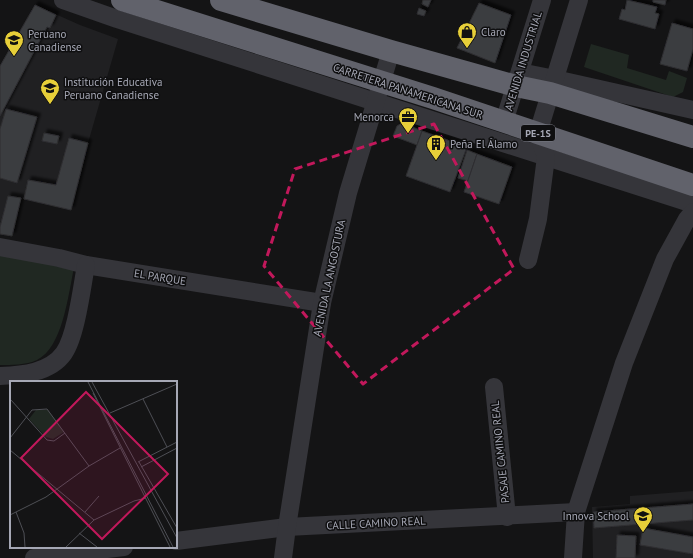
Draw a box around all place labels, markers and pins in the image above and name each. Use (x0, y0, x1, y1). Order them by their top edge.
shop icon: Claro (456, 21, 478, 49)
place label: Claro (481, 25, 506, 39)
place label: Peruano Canadiense (28, 27, 82, 54)
school or university icon: Peruano Canadiense (3, 29, 25, 57)
place label: Institución Educativa Peruano Canadiense (64, 75, 163, 102)
school or university icon: Institución Educativa Peruano Canadiense (39, 77, 61, 105)
office icon: Menorca (397, 106, 419, 134)
place label: Menorca (354, 110, 394, 124)
building icon: Peña El Álamo (425, 133, 447, 161)
place label: Peña El Álamo (450, 137, 517, 151)
school or university icon: Innova School (632, 505, 654, 533)
place label: Innova School (562, 509, 630, 523)

